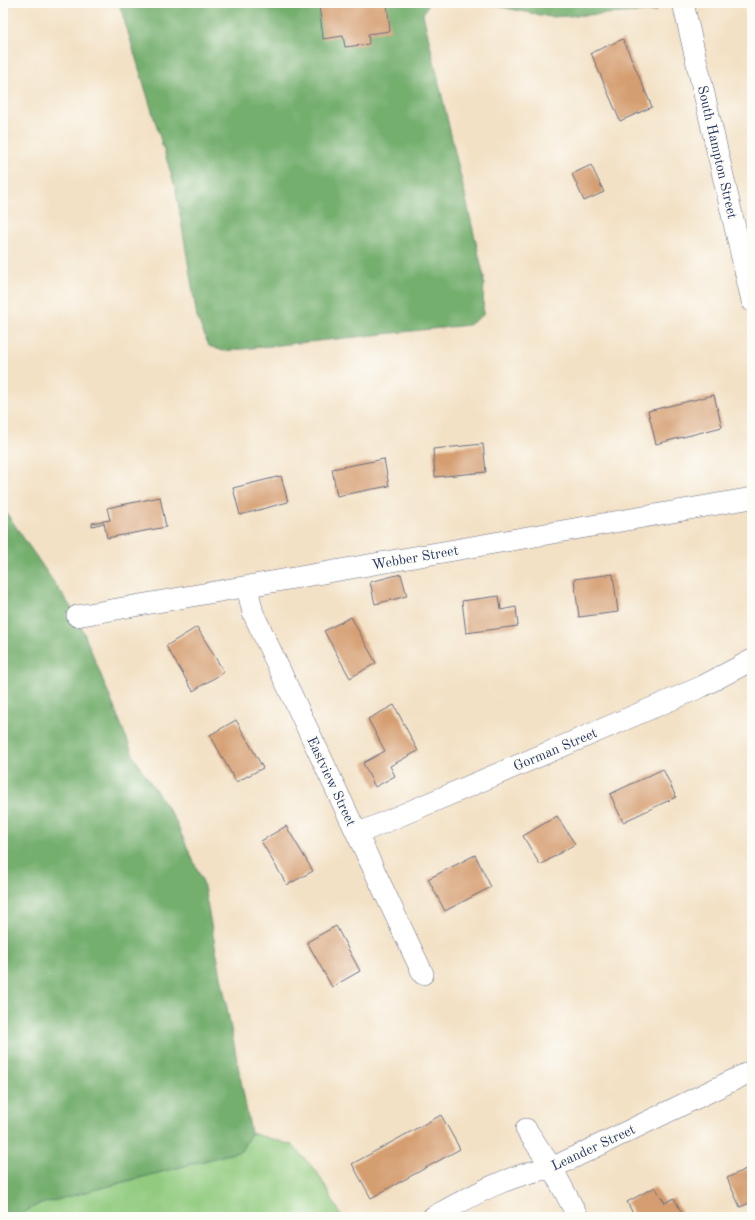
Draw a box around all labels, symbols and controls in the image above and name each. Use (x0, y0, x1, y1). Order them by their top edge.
street label: South Hampton Street (695, 84, 739, 220)
street label: Webber Street (371, 543, 460, 572)
street label: Gorman Street (512, 726, 599, 774)
street label: Eastview Street (304, 734, 358, 828)
street label: Leander Street (549, 1122, 638, 1173)

